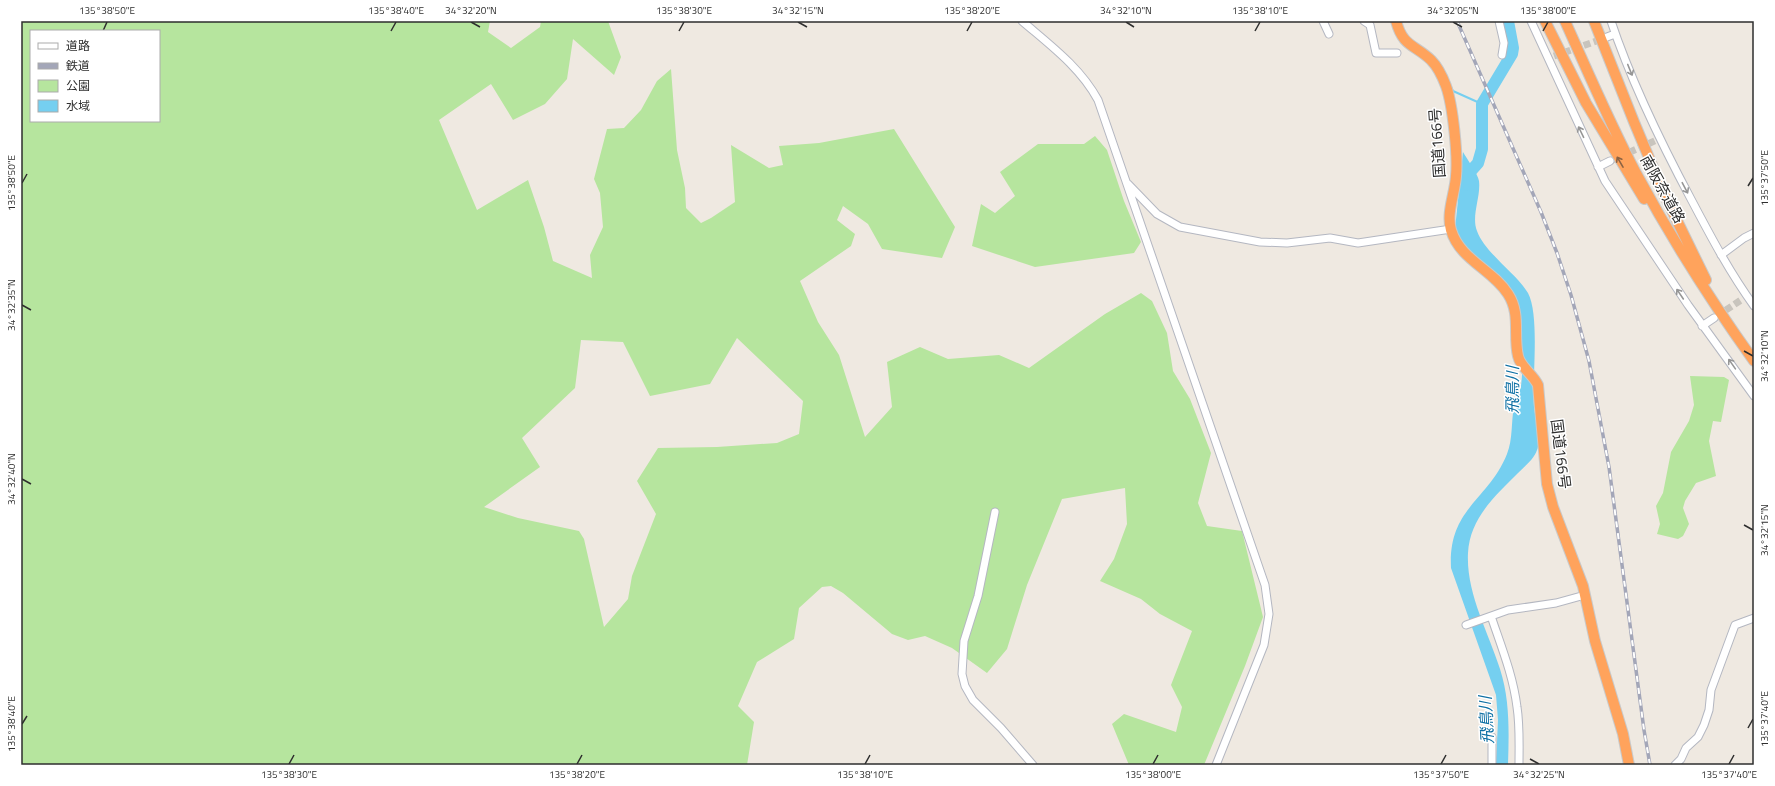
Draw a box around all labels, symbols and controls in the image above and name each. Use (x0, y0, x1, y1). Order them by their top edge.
text: 135°38'50"E (79, 3, 136, 18)
text: 135°38'40"E (368, 3, 425, 18)
text: 34°32'20"N (445, 3, 497, 18)
text: 135°38'30"E (656, 3, 713, 18)
text: 34°32'15"N (772, 3, 824, 18)
text: 135°38'20"E (944, 3, 1001, 18)
text: 34°32'10"N (1100, 3, 1152, 18)
text: 135°38'10"E (1232, 3, 1289, 18)
text: 34°32'05"N (1427, 3, 1479, 18)
text: 135°38'00"E (1520, 3, 1577, 18)
legend (30, 30, 160, 122)
text: 道路 (66, 36, 90, 55)
text: 鉄道 (66, 56, 90, 75)
one-way arrow (1626, 64, 1634, 76)
text: 公園 (66, 76, 90, 95)
text: 水域 (66, 96, 90, 115)
street label: 国道166号 (1423, 107, 1451, 179)
one-way arrow (1577, 126, 1584, 138)
text: 135°37'50"E (1757, 149, 1772, 206)
street label: 南阪奈道路 (1635, 151, 1691, 227)
text: 135°38'50"E (4, 154, 19, 211)
one-way arrow (1616, 157, 1624, 169)
one-way arrow (1682, 182, 1689, 194)
text: 34°32'35"N (4, 279, 19, 331)
one-way arrow (1676, 289, 1684, 300)
text: 34°32'10"N (1757, 330, 1772, 382)
one-way arrow (1728, 359, 1736, 370)
water label: 飛鳥川 (1500, 364, 1524, 414)
street label: 国道166号 (1545, 418, 1577, 490)
text: 34°32'40"N (4, 453, 19, 505)
text: 34°32'15"N (1757, 504, 1772, 556)
text: 135°37'40"E (1757, 690, 1772, 747)
water label: 飛鳥川 (1473, 693, 1499, 745)
text: 135°38'40"E (4, 695, 19, 752)
text: 135°38'30"E (261, 767, 318, 782)
text: 135°38'20"E (549, 767, 606, 782)
text: 135°38'10"E (837, 767, 894, 782)
text: 135°38'00"E (1125, 767, 1182, 782)
text: 135°37'50"E (1413, 767, 1470, 782)
text: 34°32'25"N (1513, 767, 1565, 782)
text: 135°37'40"E (1701, 767, 1758, 782)

